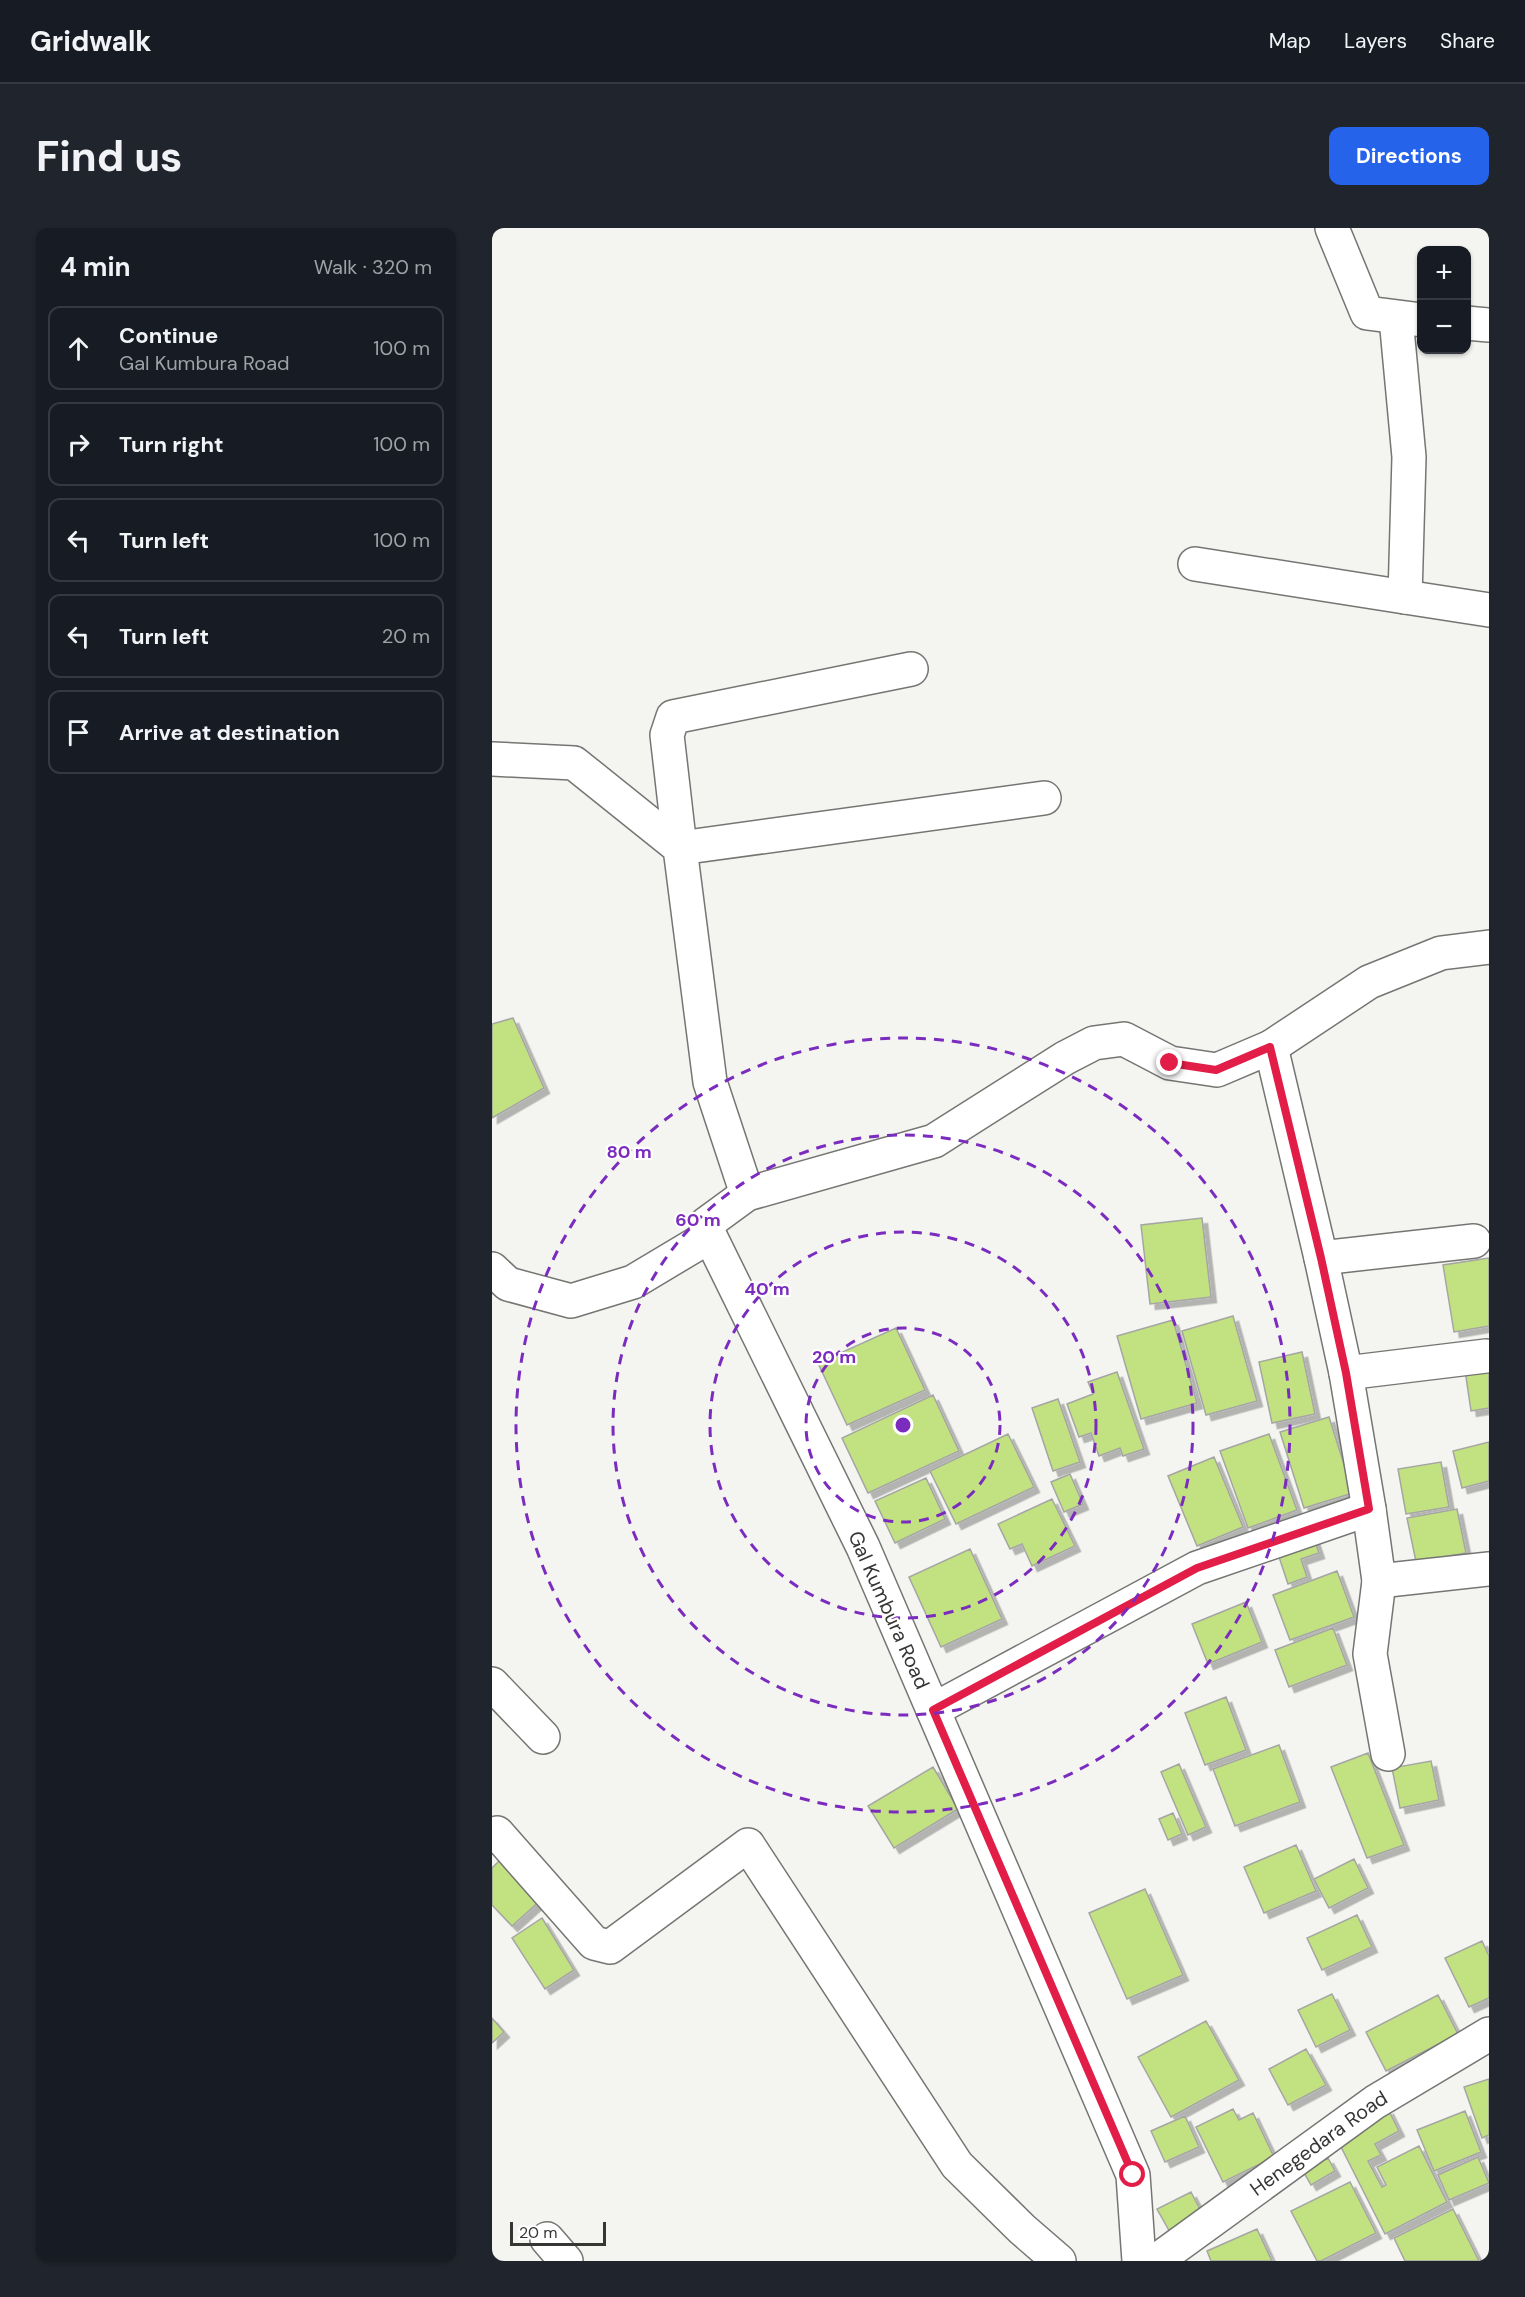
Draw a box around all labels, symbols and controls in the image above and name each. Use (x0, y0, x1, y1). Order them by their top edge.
text: Gridwalk (30, 23, 152, 60)
text: Map (1269, 27, 1311, 55)
text: Layers (1344, 27, 1407, 55)
text: Share (1440, 27, 1495, 55)
button: Directions (1329, 127, 1489, 185)
text: Find us (36, 129, 182, 184)
map controls (1417, 246, 1471, 354)
button: + (1417, 246, 1471, 300)
text: 4 min (60, 250, 131, 284)
text: Walk · 320 m (314, 254, 432, 280)
button: − (1417, 300, 1471, 354)
text: Continue (119, 321, 218, 350)
icon: ahead (62, 332, 95, 365)
text: 100 m (373, 335, 430, 361)
text: Gal Kumbura Road (119, 350, 290, 376)
icon: right (62, 428, 95, 461)
text: Turn right (119, 430, 224, 459)
text: 100 m (373, 431, 430, 457)
icon: left (62, 524, 95, 557)
text: Turn left (119, 526, 209, 555)
text: 100 m (373, 527, 430, 553)
icon: left (62, 620, 95, 653)
text: Turn left (119, 622, 209, 651)
text: 20 m (382, 623, 430, 649)
icon: arrive (62, 716, 95, 749)
text: Arrive at destination (119, 718, 340, 747)
route end (1156, 1049, 1182, 1075)
text: 80 m (606, 1140, 652, 1164)
text: 60 m (675, 1208, 721, 1232)
text: 40 m (744, 1277, 790, 1301)
text: 20 m (812, 1345, 856, 1369)
centre of rings (893, 1415, 913, 1435)
street label: Gal Kumbura Road (842, 1527, 936, 1693)
street label: Henegedara Road (1245, 2085, 1392, 2201)
route start (1119, 2161, 1145, 2187)
scale bar (510, 2219, 606, 2246)
text: 20 m (519, 2222, 558, 2243)

